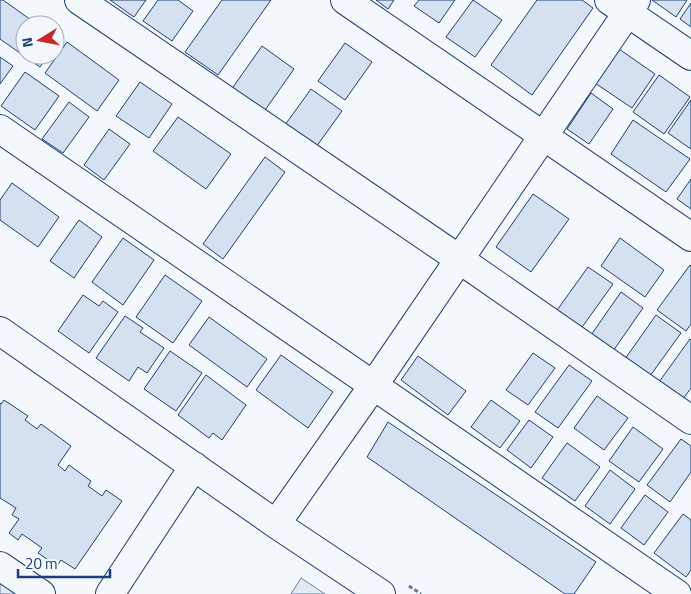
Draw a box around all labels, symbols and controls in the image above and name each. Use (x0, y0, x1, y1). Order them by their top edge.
north arrow (15, 15, 65, 65)
text: N (16, 36, 38, 49)
scale bar (18, 546, 110, 578)
text: 20 m (25, 552, 58, 575)

